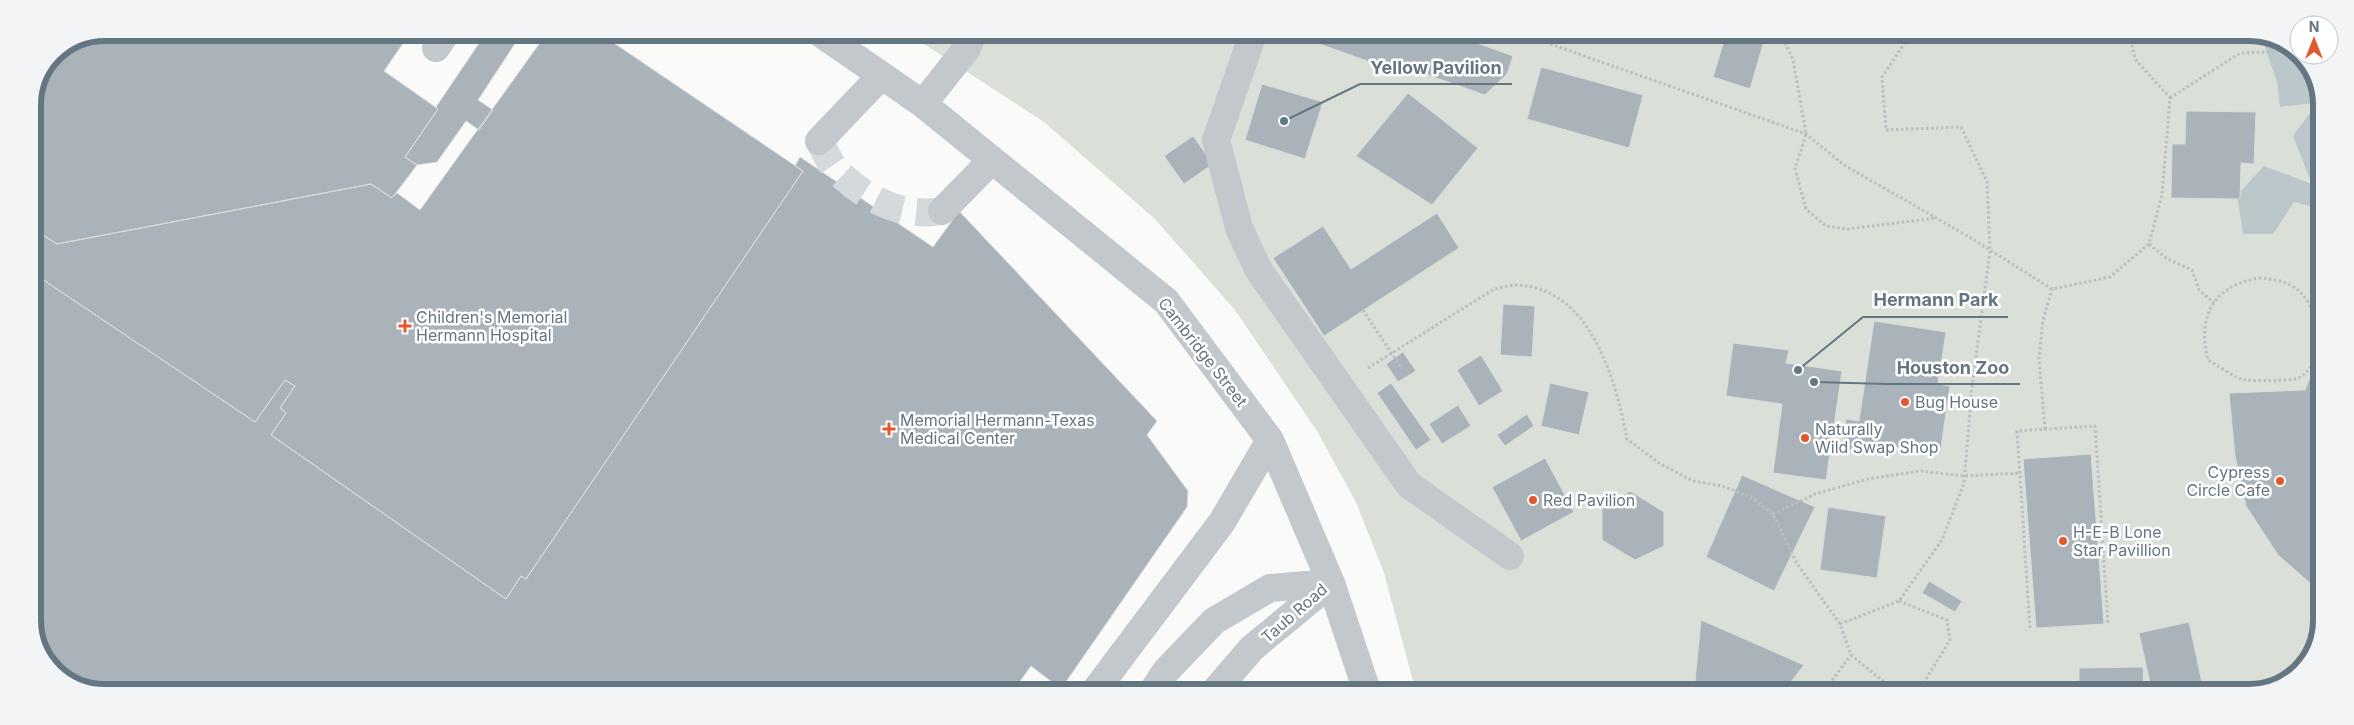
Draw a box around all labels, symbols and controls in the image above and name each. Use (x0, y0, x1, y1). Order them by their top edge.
north arrow (2289, 15, 2339, 65)
text: N (2309, 18, 2319, 35)
callout: Yellow Pavilion (1360, 51, 1512, 84)
text: Yellow Pavilion (1370, 57, 1502, 78)
callout: Hermann Park (1863, 284, 2008, 317)
text: Hermann Park (1873, 289, 1999, 310)
street label: Cambridge Street (1154, 293, 1252, 411)
place label: Children's Memorial Hermann Hospital (416, 307, 567, 345)
marker: Children's Memorial Hermann Hospital (398, 319, 412, 333)
callout: Houston Zoo (1887, 351, 2020, 384)
text: Houston Zoo (1897, 357, 2009, 378)
place label: Bug House (1915, 392, 1998, 412)
marker: Bug House (1899, 396, 1911, 408)
place label: Memorial Hermann-Texas Medical Center (900, 410, 1095, 448)
place label: Naturally Wild Swap Shop (1815, 419, 1939, 457)
marker: Memorial Hermann-Texas Medical Center (882, 422, 896, 436)
marker: Naturally Wild Swap Shop (1799, 432, 1811, 444)
place label: Cypress Circle Cafe (2186, 462, 2270, 500)
marker: Cypress Circle Cafe (2274, 475, 2286, 487)
place label: Red Pavilion (1543, 490, 1635, 510)
marker: Red Pavilion (1527, 494, 1539, 506)
place label: H-E-B Lone Star Pavillion (2073, 522, 2171, 560)
marker: H-E-B Lone Star Pavillion (2057, 535, 2069, 547)
street label: Taub Road (1257, 579, 1331, 647)

